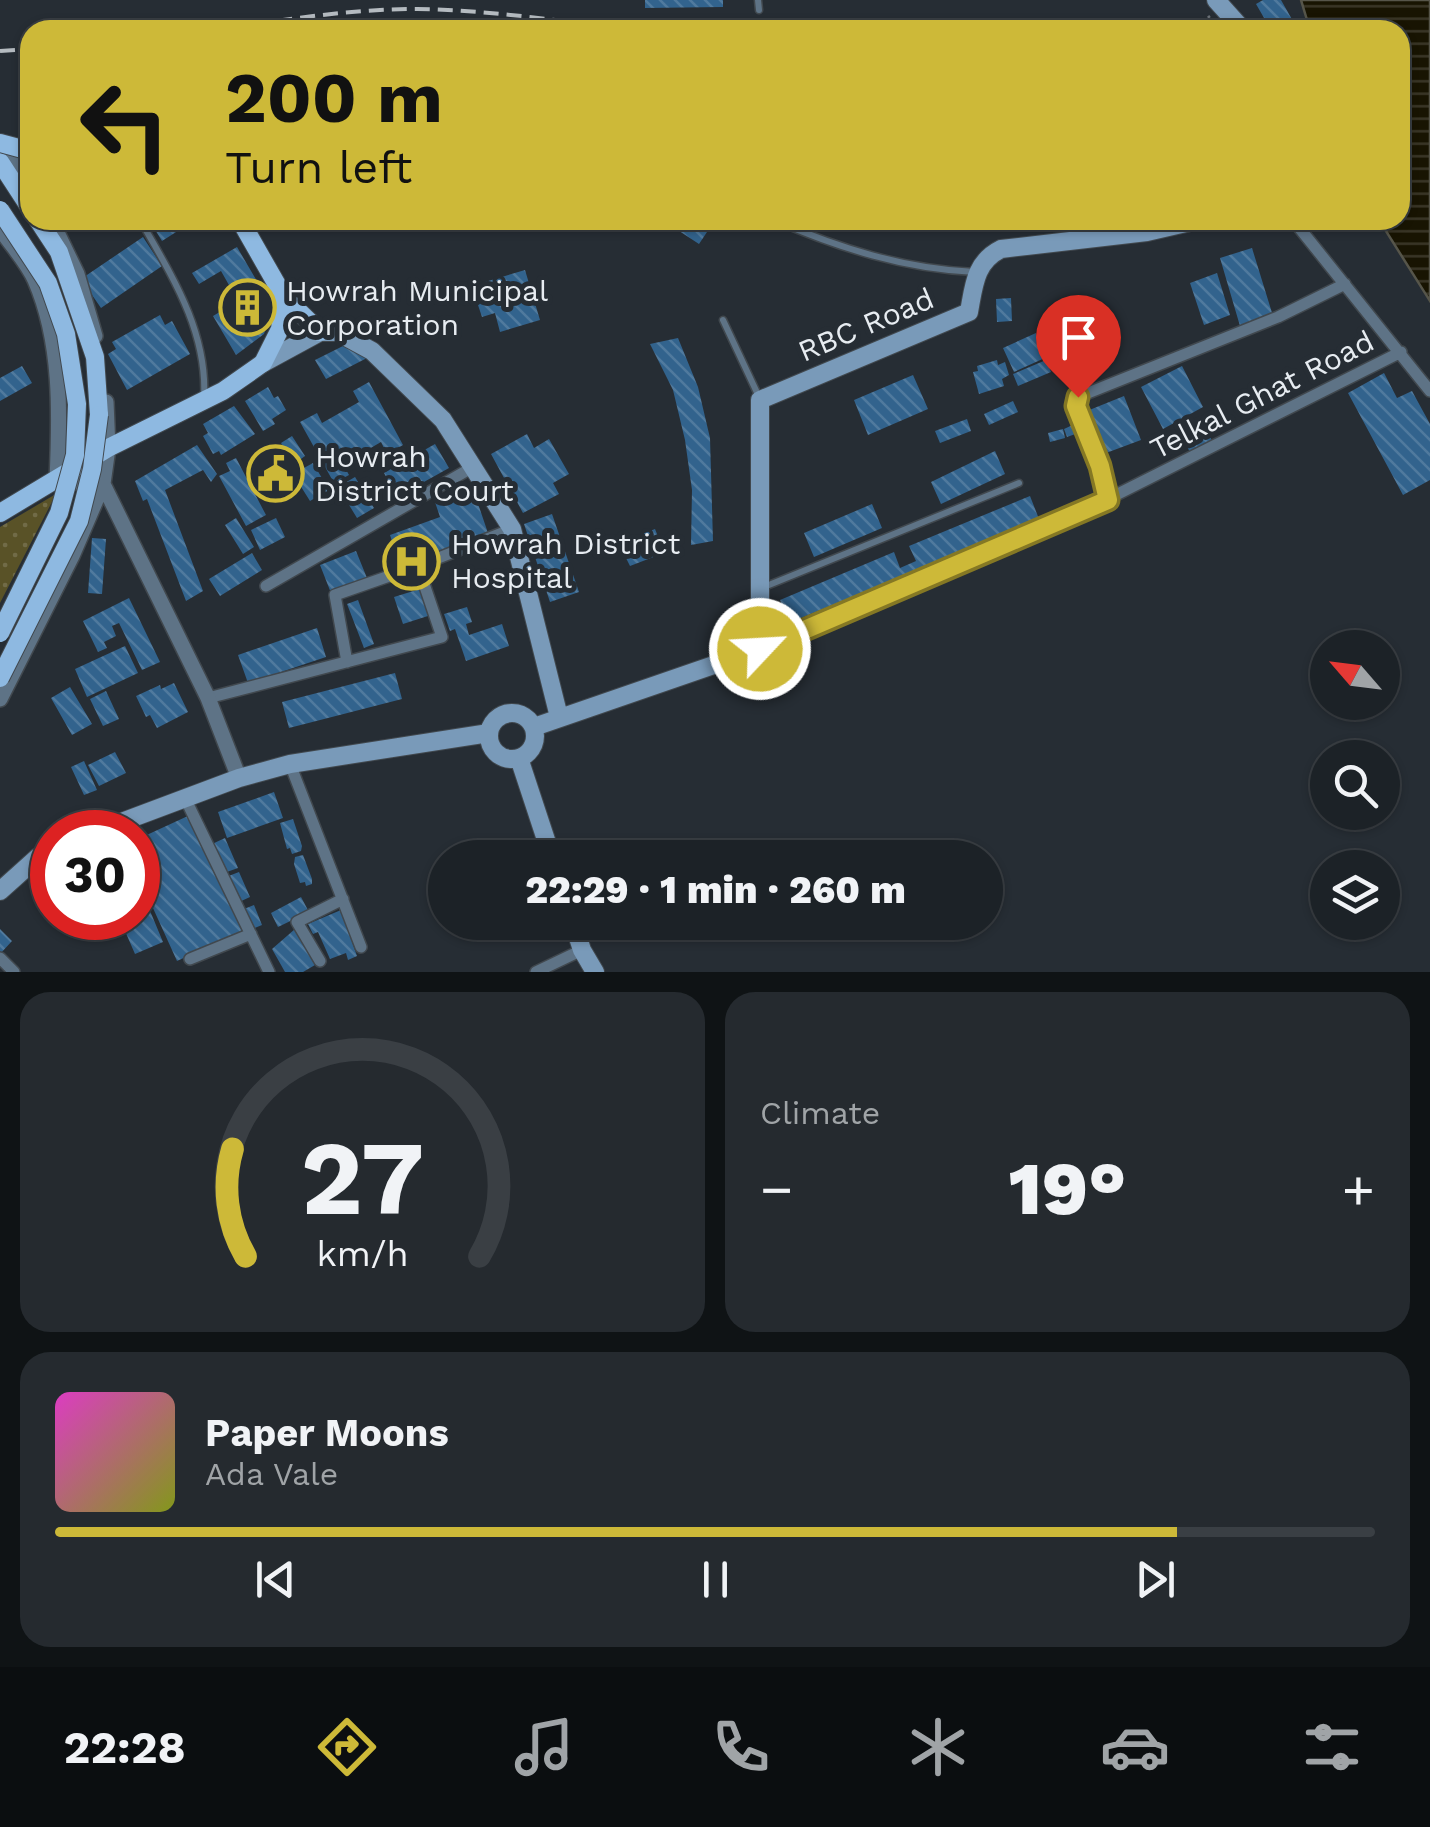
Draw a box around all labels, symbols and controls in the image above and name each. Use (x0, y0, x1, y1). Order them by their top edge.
text: 200 m (225, 57, 443, 139)
icon: left (60, 60, 190, 190)
text: Turn left (225, 141, 412, 194)
place label: Howrah Municipal Corporation (286, 273, 548, 342)
building icon: Howrah Municipal Corporation (217, 278, 277, 338)
street label: RBC Road (793, 280, 939, 369)
pin (1036, 295, 1121, 398)
icon: arrive (1051, 310, 1106, 365)
street label: Telkal Ghat Road (1144, 323, 1379, 466)
place label: Howrah District Court (315, 439, 514, 508)
public building icon: Howrah District Court (246, 444, 306, 504)
place label: Howrah District Hospital (451, 526, 681, 595)
hospital icon: Howrah District Hospital (382, 531, 442, 591)
position arrow (708, 597, 812, 701)
north arrow (1310, 630, 1400, 720)
map controls (1310, 630, 1400, 940)
button: search (1310, 740, 1400, 830)
speed limit sign: 30 (30, 810, 160, 940)
button: layers (1310, 850, 1400, 940)
text: 22:29 · 1 min · 260 m (525, 868, 906, 912)
text: Climate (760, 1094, 880, 1132)
text: 27 (301, 1117, 424, 1239)
text: 19° (1009, 1144, 1126, 1232)
text: − (760, 1157, 793, 1221)
text: + (1342, 1157, 1375, 1221)
text: km/h (316, 1233, 409, 1275)
text: Paper Moons (205, 1411, 449, 1455)
text: Ada Vale (205, 1455, 338, 1493)
icon: previous (248, 1552, 303, 1607)
icon: pause (688, 1552, 743, 1607)
icon: next (1128, 1552, 1183, 1607)
icon: directions (312, 1712, 382, 1782)
icon: music (509, 1712, 579, 1782)
icon: phone (706, 1712, 776, 1782)
icon: climate (903, 1712, 973, 1782)
icon: car (1100, 1712, 1170, 1782)
icon: filters (1297, 1712, 1367, 1782)
text: 22:28 (63, 1721, 186, 1774)

